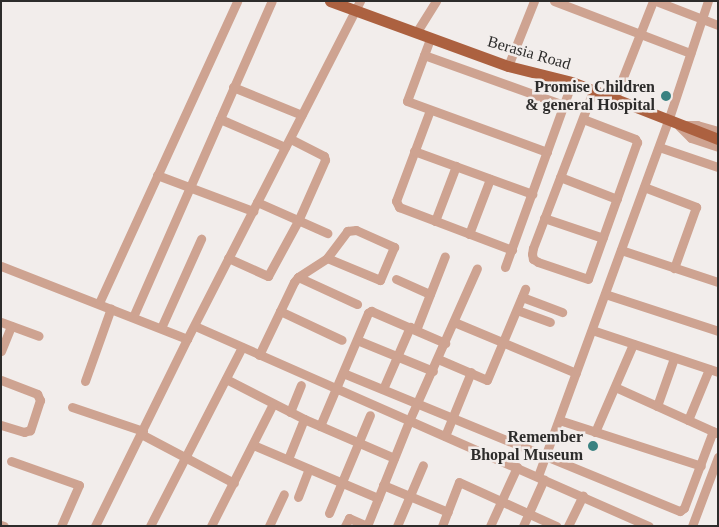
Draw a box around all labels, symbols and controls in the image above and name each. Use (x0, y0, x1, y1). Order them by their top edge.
street label: Berasia Road (485, 32, 573, 74)
place label: Promise Children & general Hospital (525, 77, 655, 115)
marker: Promise Children & general Hospital (659, 89, 673, 103)
place label: Remember Bhopal Museum (471, 427, 583, 465)
marker: Remember Bhopal Museum (587, 440, 599, 452)

